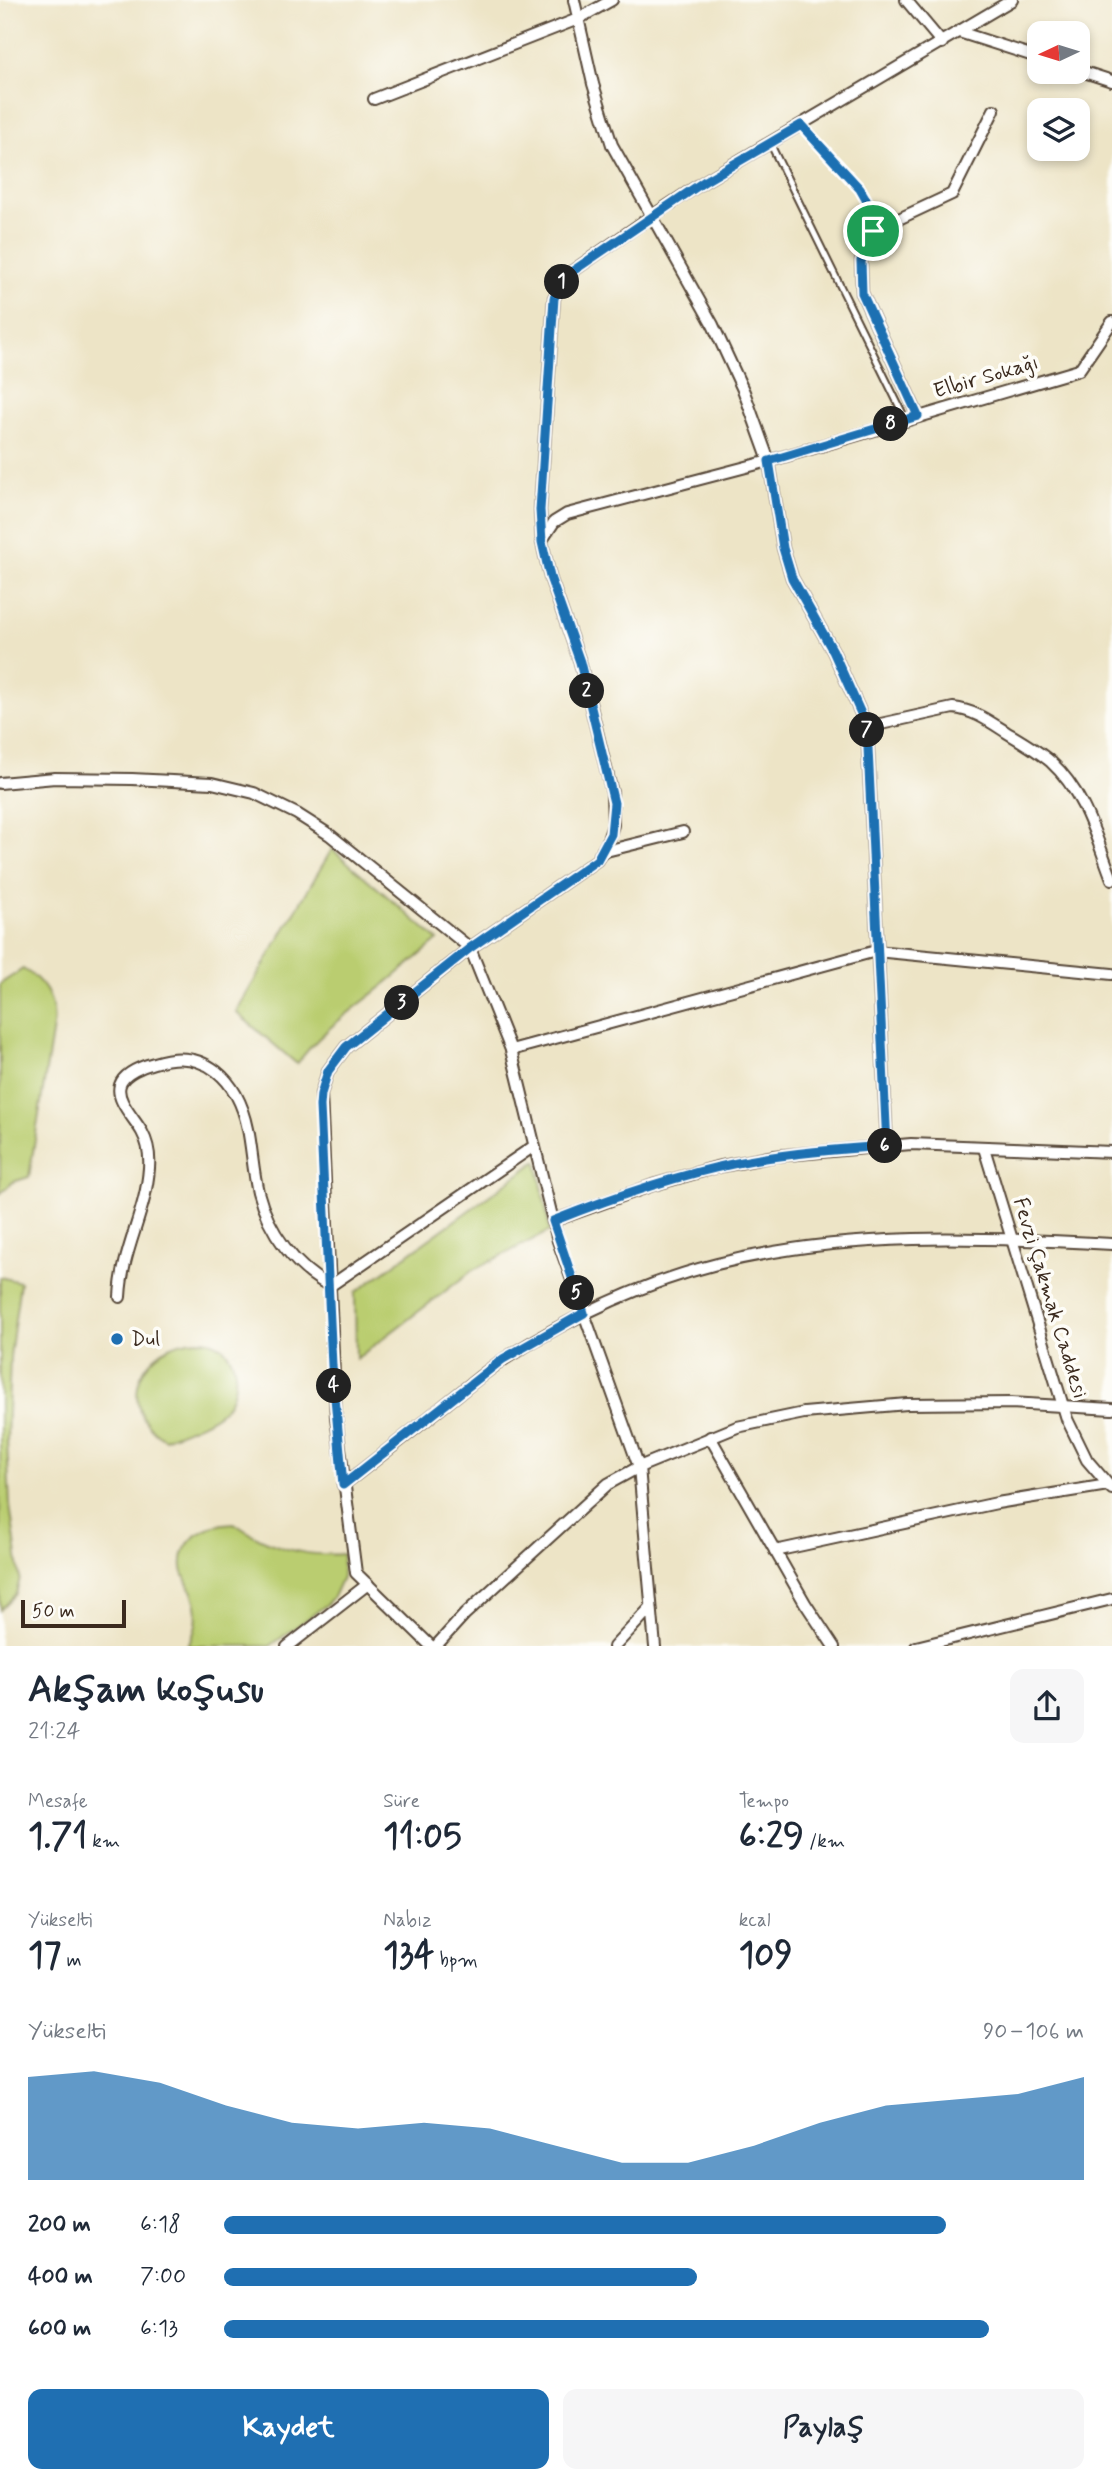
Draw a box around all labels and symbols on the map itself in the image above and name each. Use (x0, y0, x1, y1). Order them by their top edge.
north arrow (1027, 21, 1090, 84)
pin (843, 201, 903, 261)
pin: 1 (544, 264, 580, 300)
street label: Elbir Sokağı (930, 349, 1042, 405)
pin: 8 (874, 406, 908, 442)
pin: 2 (570, 674, 604, 708)
pin: 7 (850, 712, 884, 748)
pin: 3 (384, 986, 420, 1020)
pin: 6 (868, 1128, 903, 1164)
street label: Fevzi Çakmak Caddesi (1006, 1194, 1094, 1402)
pin: 5 (560, 1276, 594, 1310)
place label: Dul (131, 1325, 160, 1353)
marker: Dul (109, 1331, 125, 1347)
pin: 4 (316, 1368, 352, 1404)
scale bar (21, 1598, 126, 1629)

